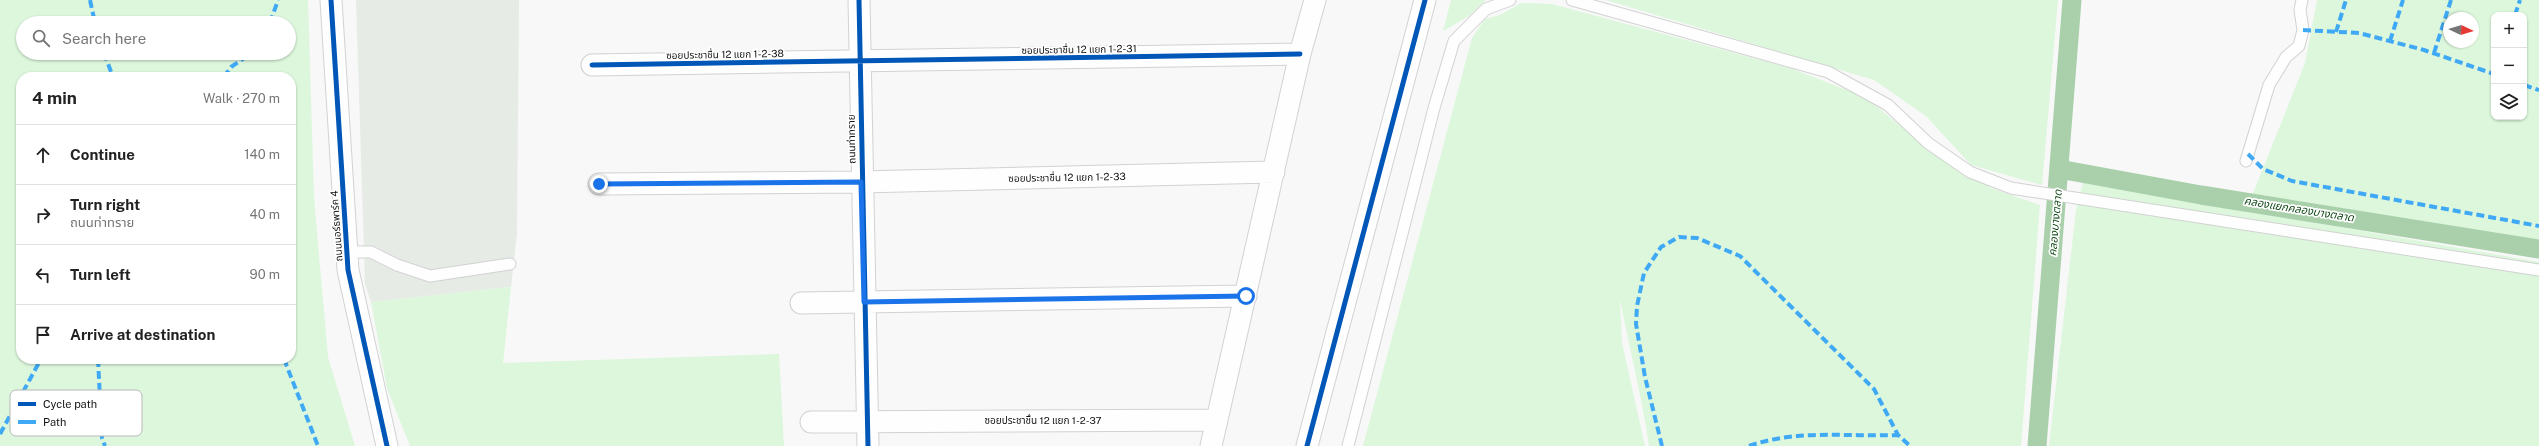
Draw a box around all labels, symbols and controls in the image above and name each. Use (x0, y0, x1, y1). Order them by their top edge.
north arrow (2443, 12, 2479, 48)
map controls (2491, 12, 2527, 120)
button: + (2491, 12, 2527, 48)
search box (16, 16, 296, 60)
icon: search (30, 27, 52, 49)
text: Search here (62, 30, 146, 47)
street label: ซอยประชาชื่น 12 แยก 1-2-31 (1021, 41, 1137, 56)
street label: ซอยประชาชื่น 12 แยก 1-2-38 (666, 46, 784, 61)
button: − (2491, 48, 2527, 84)
button: layers (2491, 84, 2527, 120)
text: 4 min (32, 88, 77, 108)
text: Walk · 270 m (203, 91, 280, 106)
street label: ถนนท่าทราย (845, 114, 857, 164)
icon: ahead (32, 144, 54, 166)
text: Continue (70, 146, 135, 163)
text: 140 m (244, 147, 280, 162)
street label: ซอยประชาชื่น 12 แยก 1-2-33 (1008, 169, 1126, 184)
route end (590, 175, 608, 193)
water label: คลองบางตลาด (2046, 188, 2064, 257)
street label: ถนนนอร์ธพาร์ค 4 (328, 190, 344, 262)
water label: คลองแยกคลองบางตลาด (2243, 194, 2356, 224)
text: Turn right (70, 196, 140, 213)
icon: right (32, 204, 54, 226)
text: 40 m (249, 207, 280, 222)
text: ถนนท่าทราย (70, 215, 134, 230)
icon: left (32, 264, 54, 286)
text: Turn left (70, 266, 131, 283)
text: 90 m (250, 267, 280, 282)
route start (1237, 287, 1255, 305)
icon: arrive (32, 324, 54, 346)
text: Arrive at destination (70, 326, 215, 343)
legend (10, 390, 142, 436)
text: Cycle path (43, 398, 97, 410)
street label: ซอยประชาชื่น 12 แยก 1-2-37 (984, 413, 1102, 426)
text: Path (43, 416, 66, 428)

